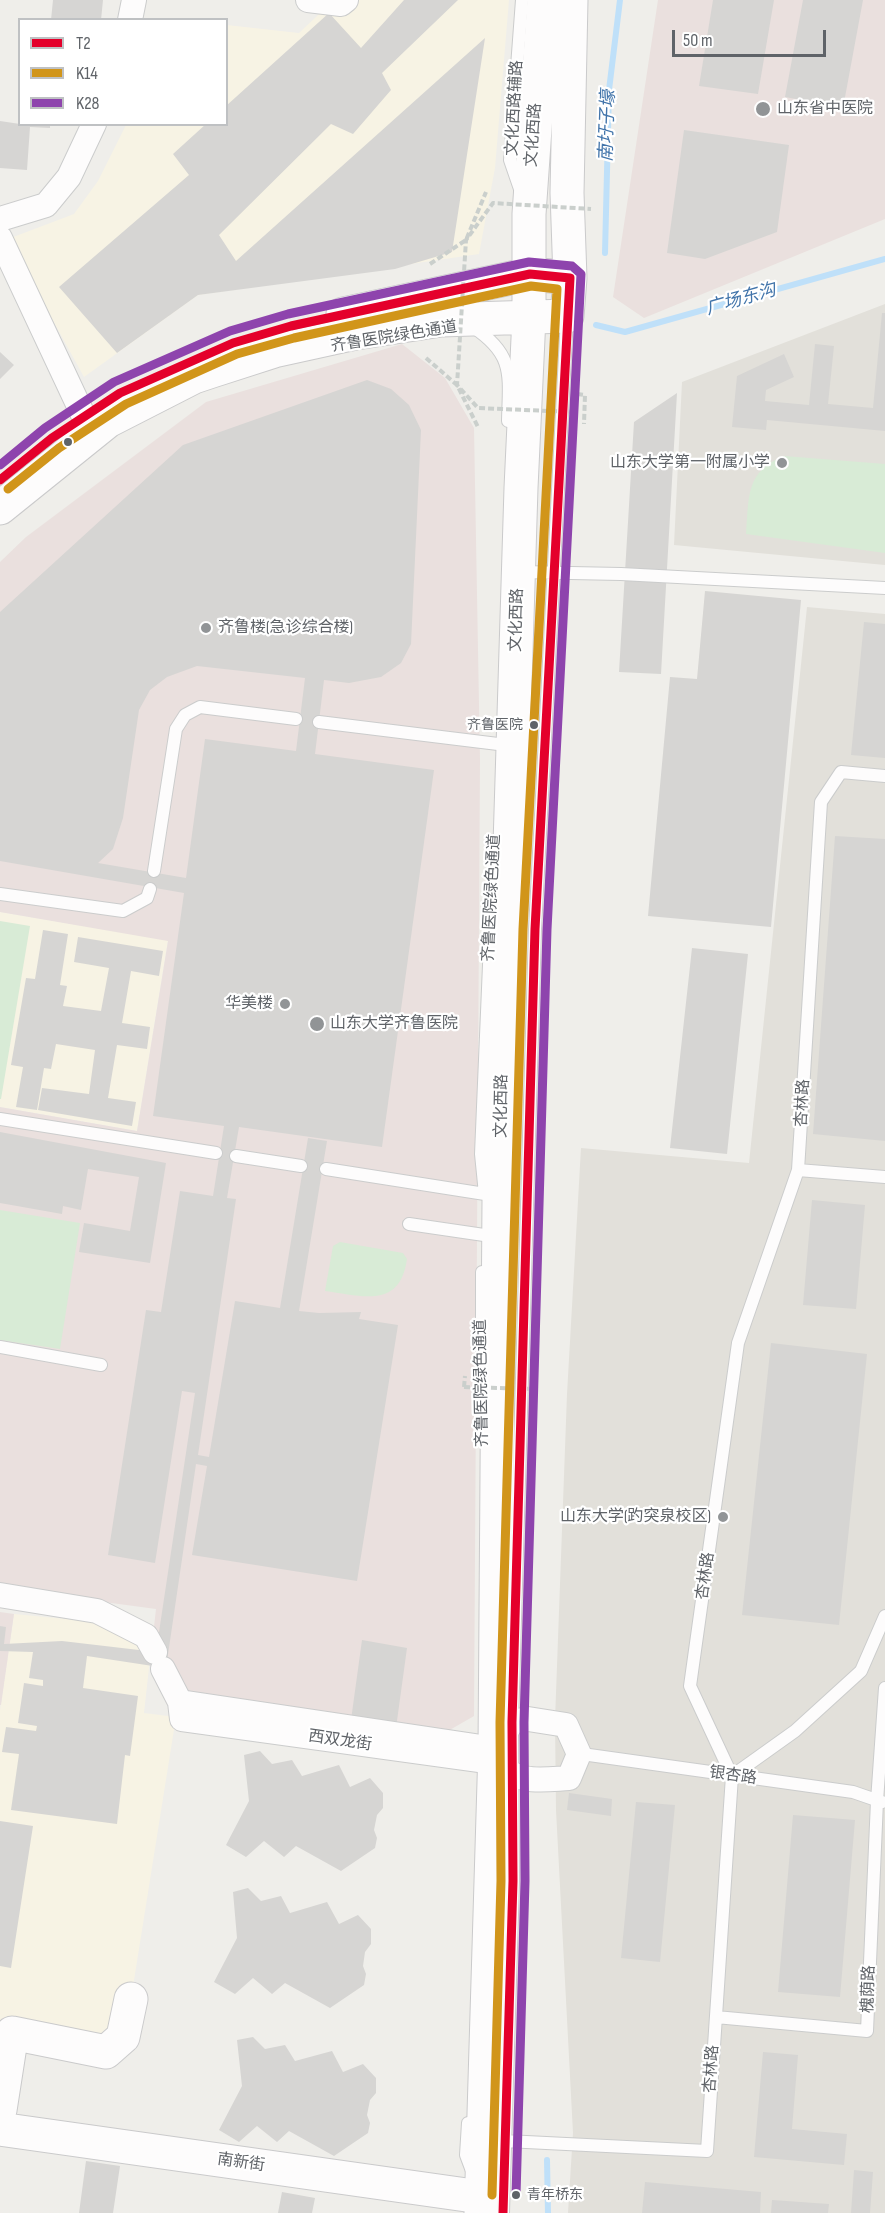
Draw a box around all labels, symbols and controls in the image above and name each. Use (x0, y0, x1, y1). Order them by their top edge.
legend (18, 18, 228, 126)
scale bar (675, 18, 830, 56)
text: 50 m (683, 30, 713, 51)
text: T2 (76, 33, 91, 54)
street label: 文化西路辅路 (503, 60, 527, 156)
text: K14 (76, 63, 98, 84)
water label: 南圩子壕 (596, 90, 620, 162)
text: K28 (76, 93, 100, 114)
place label: 山东省中医院 (777, 99, 873, 119)
marker: 山东省中医院 (754, 100, 772, 118)
street label: 文化西路 (522, 102, 546, 168)
water label: 广场东沟 (703, 280, 779, 320)
street label: 齐鲁医院绿色通道 (329, 318, 459, 356)
unlabelled marker (62, 436, 74, 448)
place label: 山东大学第一附属小学 (610, 453, 770, 473)
marker: 山东大学第一附属小学 (775, 456, 789, 470)
street label: 文化西路 (506, 588, 528, 652)
place label: 齐鲁楼(急诊综合楼) (218, 618, 353, 638)
marker: 齐鲁楼(急诊综合楼) (199, 621, 213, 635)
place label: 齐鲁医院 (467, 717, 523, 733)
marker: 齐鲁医院 (528, 719, 540, 731)
street label: 齐鲁医院绿色通道 (479, 834, 505, 962)
place label: 华美楼 (225, 994, 273, 1014)
marker: 华美楼 (278, 997, 292, 1011)
place label: 山东大学齐鲁医院 (330, 1014, 458, 1034)
marker: 山东大学齐鲁医院 (308, 1015, 326, 1033)
street label: 文化西路 (492, 1074, 512, 1138)
street label: 杏林路 (792, 1079, 814, 1127)
street label: 齐鲁医院绿色通道 (471, 1319, 493, 1447)
place label: 山东大学(趵突泉校区) (560, 1507, 711, 1527)
marker: 山东大学(趵突泉校区) (716, 1510, 730, 1524)
street label: 杏林路 (693, 1551, 719, 1601)
street label: 西双龙街 (307, 1727, 373, 1755)
street label: 银杏路 (708, 1763, 758, 1789)
street label: 槐荫路 (859, 1965, 879, 2013)
street label: 杏林路 (701, 2044, 723, 2094)
street label: 南新街 (216, 2150, 266, 2176)
place label: 青年桥东 (527, 2187, 583, 2203)
marker: 青年桥东 (510, 2189, 522, 2201)

